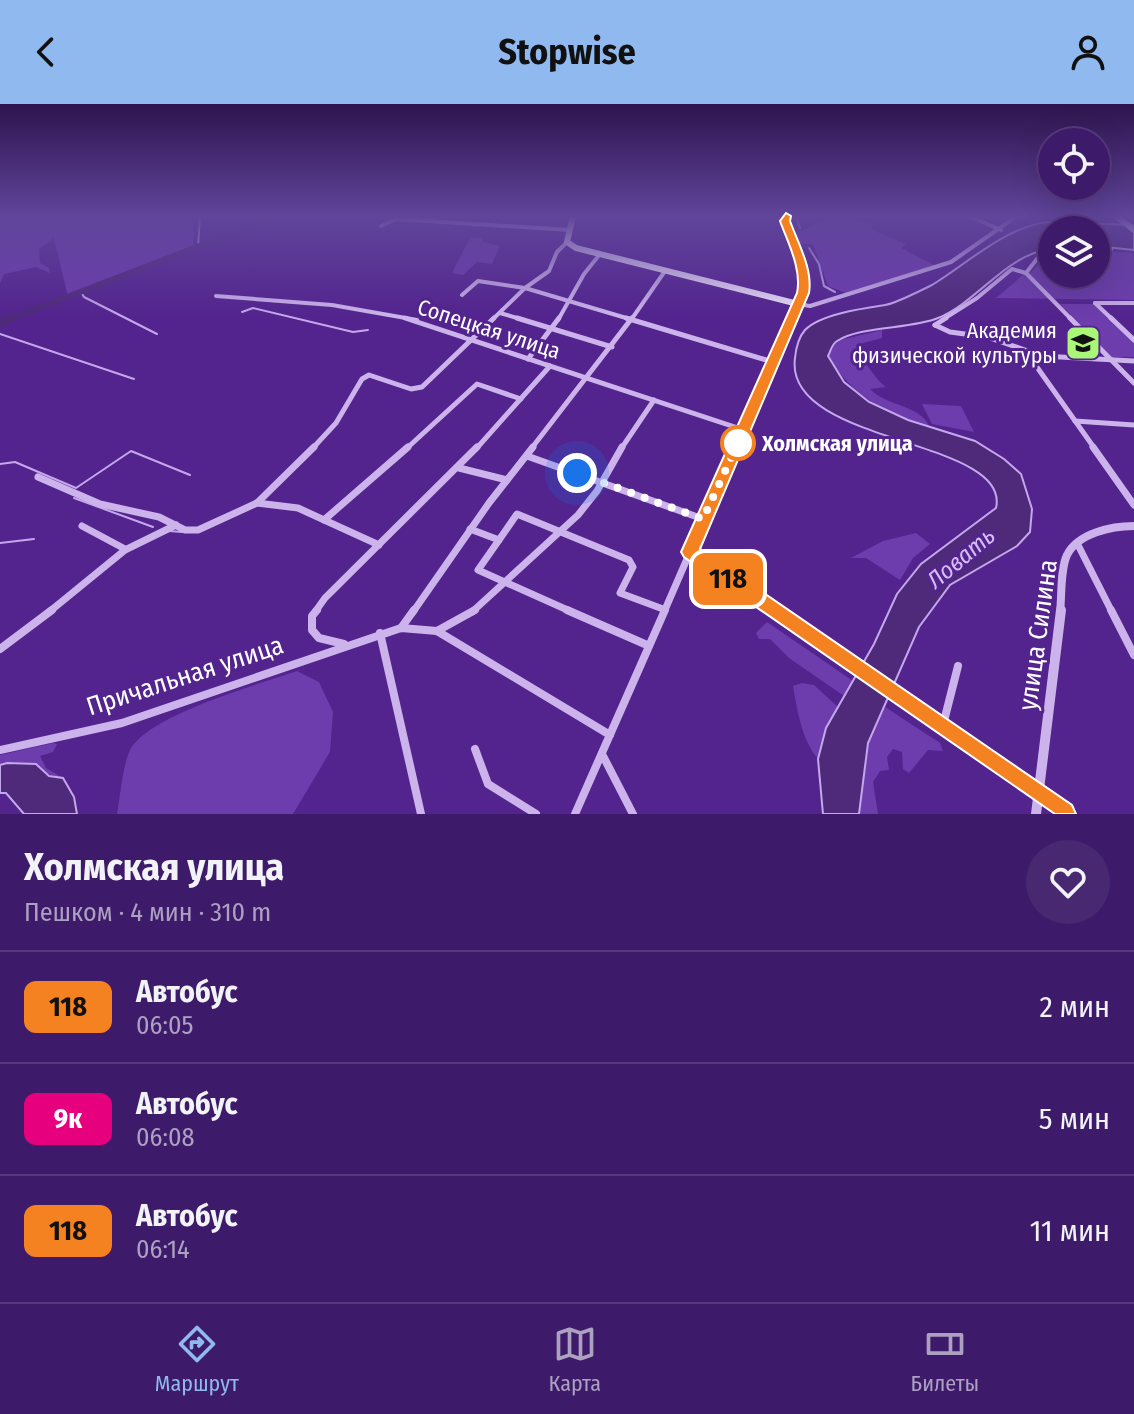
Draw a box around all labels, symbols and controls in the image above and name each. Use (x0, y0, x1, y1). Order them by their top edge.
icon: back (24, 30, 68, 74)
text: Stopwise (498, 30, 636, 74)
icon: person (1066, 30, 1110, 74)
map controls (1038, 128, 1110, 288)
button: locate (1038, 128, 1110, 200)
button: layers (1038, 216, 1110, 288)
street label: Сопецкая улица (414, 293, 564, 365)
place label: Aкадемия физической культуры (852, 317, 1057, 369)
school or university icon: Aкадемия физической культуры (1064, 324, 1102, 362)
marker: Холмская улица (721, 426, 755, 460)
place label: Холмская улица (761, 430, 913, 457)
your location (557, 453, 597, 493)
water label: Ловать (921, 522, 1001, 595)
line badge: 118 (682, 553, 774, 605)
street label: улица Силина (1012, 558, 1064, 712)
text: 118 (709, 562, 747, 595)
street label: Причальная улица (83, 630, 287, 722)
button: heart (1026, 840, 1110, 924)
text: Холмская улица (24, 844, 284, 890)
text: Пешком · 4 мин · 310 m (24, 897, 271, 928)
text: Автобус (136, 974, 238, 1010)
text: 2 мин (1039, 989, 1110, 1025)
text: 118 (49, 990, 87, 1023)
text: 06:05 (136, 1010, 193, 1041)
text: Автобус (136, 1086, 238, 1122)
text: 5 мин (1039, 1101, 1110, 1137)
text: 9к (54, 1102, 82, 1135)
text: 06:08 (136, 1122, 195, 1153)
text: Автобус (136, 1198, 238, 1234)
text: 11 мин (1030, 1213, 1110, 1249)
text: 118 (49, 1214, 87, 1247)
text: 06:14 (136, 1234, 190, 1265)
tab: Маршрут (155, 1322, 239, 1397)
tab: Карта (549, 1322, 601, 1397)
tab: Билеты (911, 1322, 979, 1397)

